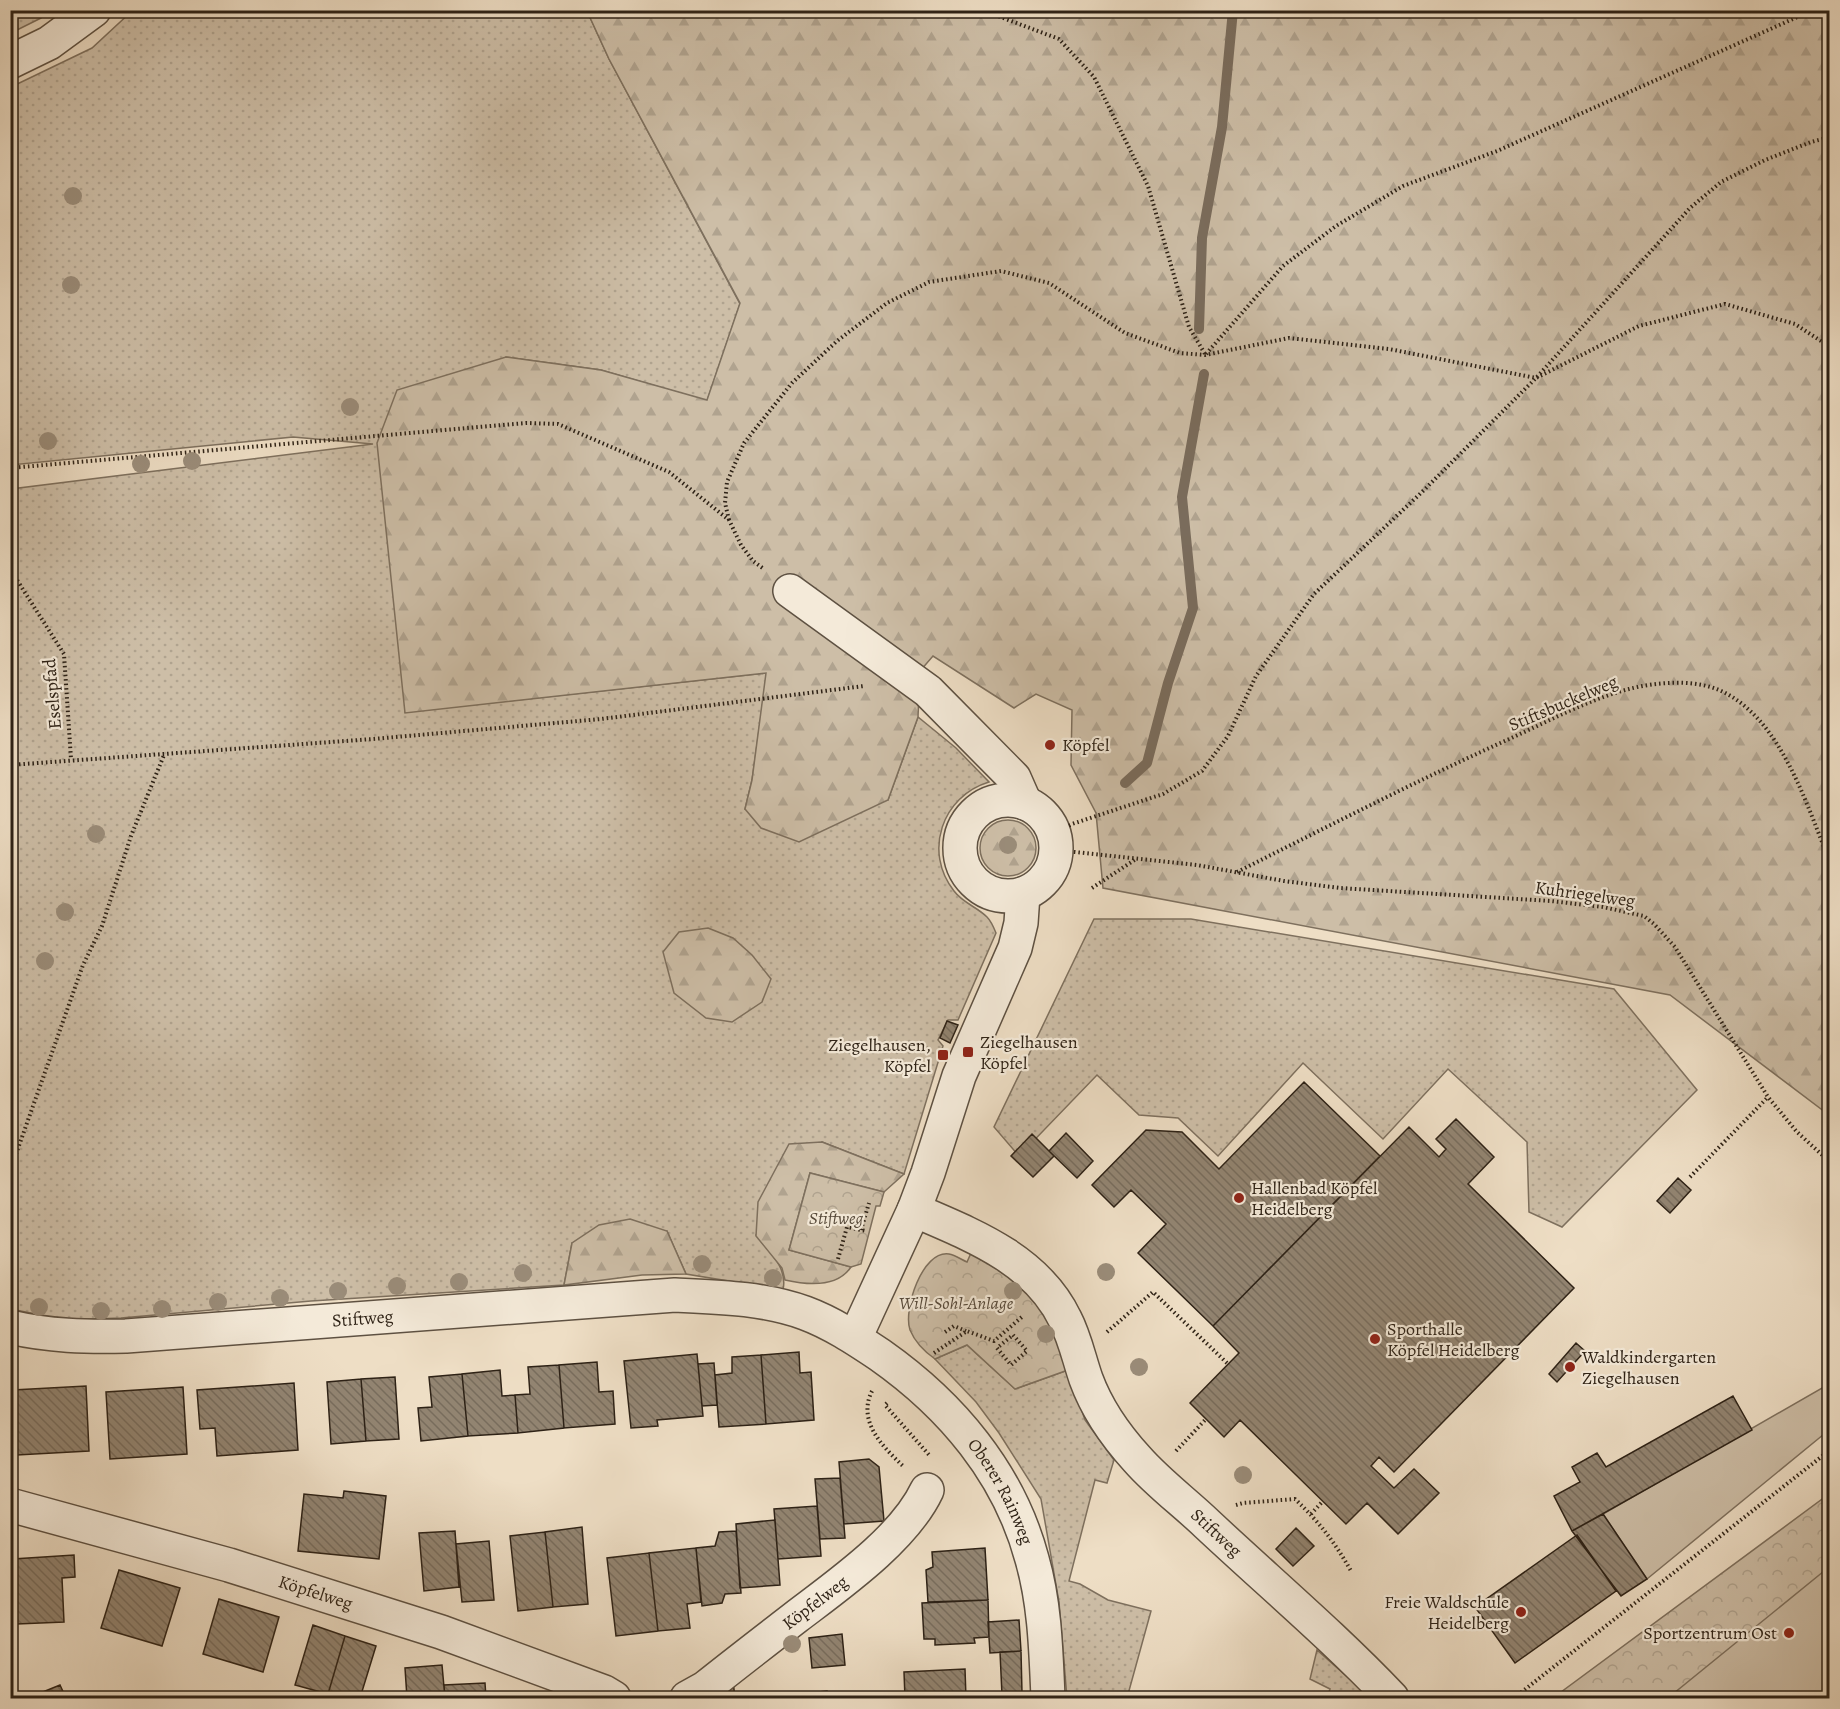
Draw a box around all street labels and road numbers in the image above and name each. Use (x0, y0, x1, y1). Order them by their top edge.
street label: Eselspfad (37, 657, 67, 730)
street label: Stiftsbuckelweg (1505, 669, 1621, 737)
street label: Kuhriegelweg (1533, 875, 1637, 913)
street label: Stiftweg (331, 1304, 394, 1333)
street label: Oberer Rainweg (962, 1433, 1039, 1548)
street label: Stiftweg (1186, 1503, 1247, 1562)
street label: Köpfelweg (276, 1569, 356, 1615)
street label: Köpfelweg (777, 1570, 853, 1635)

